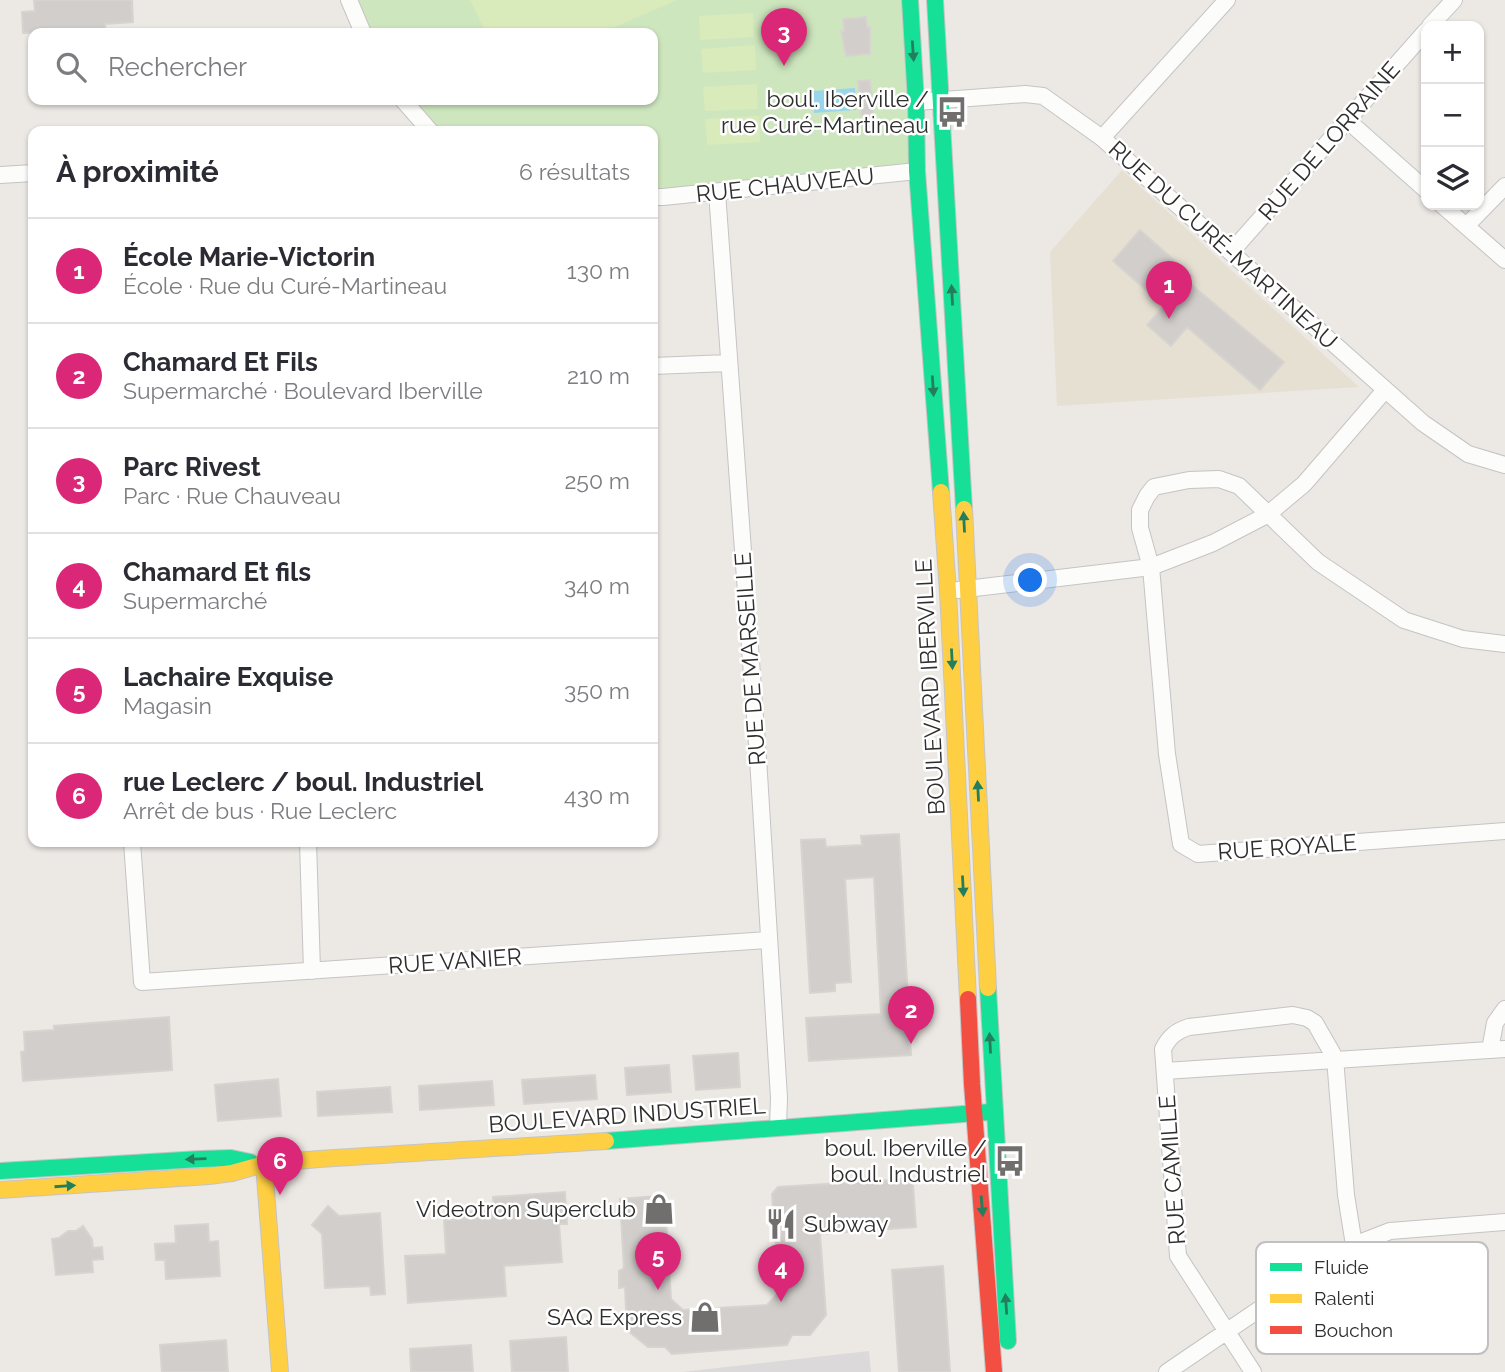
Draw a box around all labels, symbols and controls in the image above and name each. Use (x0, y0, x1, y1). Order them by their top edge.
pin: 3 (761, 8, 807, 66)
map controls (1421, 21, 1484, 210)
button: + (1421, 21, 1484, 84)
search box (28, 28, 658, 105)
one-way arrow (908, 40, 919, 62)
icon: search (52, 48, 90, 86)
text: Rechercher (108, 52, 247, 82)
street label: RUE DE LORRAINE (1252, 56, 1405, 226)
button: − (1421, 84, 1484, 147)
place label: boul. Iberville / rue Curé-Martineau (721, 85, 929, 138)
bus stop icon: boul. Iberville / rue Curé-Martineau (935, 95, 969, 129)
street label: RUE DU CURÉ-MARTINEAU (1104, 135, 1343, 354)
button: layers (1421, 147, 1484, 210)
text: À proximité (56, 154, 219, 189)
text: 6 résultats (519, 158, 630, 185)
street label: RUE CHAUVEAU (694, 162, 875, 207)
text: École Marie-Victorin (123, 242, 375, 272)
text: 1 (73, 257, 85, 284)
text: 130 m (567, 257, 630, 284)
pin: 1 (1146, 261, 1192, 319)
text: École · Rue du Curé-Martineau (123, 272, 447, 299)
one-way arrow (946, 283, 957, 305)
text: Chamard Et Fils (123, 347, 318, 377)
text: 2 (73, 362, 85, 389)
text: 210 m (567, 362, 630, 389)
one-way arrow (928, 375, 939, 397)
text: Supermarché · Boulevard Iberville (123, 377, 483, 404)
text: Parc Rivest (123, 452, 261, 482)
text: 3 (73, 467, 85, 494)
text: 250 m (564, 467, 630, 494)
text: Parc · Rue Chauveau (123, 482, 341, 509)
one-way arrow (958, 511, 969, 533)
street label: RUE DE MARSEILLE (729, 551, 770, 767)
text: Chamard Et fils (123, 557, 311, 587)
street label: BOULEVARD IBERVILLE (909, 558, 950, 816)
your location (1013, 563, 1047, 597)
text: 4 (72, 572, 86, 599)
text: 340 m (564, 572, 630, 599)
text: Supermarché (123, 587, 267, 614)
one-way arrow (946, 648, 957, 670)
text: Lachaire Exquise (123, 662, 333, 692)
text: 5 (73, 677, 85, 704)
text: 350 m (564, 677, 630, 704)
text: Magasin (123, 692, 212, 719)
text: rue Leclerc / boul. Industriel (123, 767, 483, 797)
one-way arrow (973, 780, 984, 802)
text: 6 (72, 782, 86, 809)
text: 430 m (564, 782, 630, 809)
text: Arrêt de bus · Rue Leclerc (123, 797, 397, 824)
street label: RUE ROYALE (1216, 828, 1358, 865)
one-way arrow (958, 876, 969, 898)
street label: RUE VANIER (387, 942, 523, 979)
pin: 2 (888, 986, 934, 1044)
one-way arrow (985, 1032, 996, 1054)
street label: BOULEVARD INDUSTRIEL (487, 1091, 767, 1138)
street label: RUE CAMILLE (1153, 1094, 1190, 1246)
place label: boul. Iberville / boul. Industriel (824, 1134, 988, 1187)
pin: 6 (257, 1137, 303, 1195)
bus stop icon: boul. Iberville / boul. Industriel (993, 1144, 1027, 1178)
one-way arrow (185, 1153, 207, 1165)
one-way arrow (54, 1180, 76, 1191)
shop icon: Videotron Superclub (642, 1192, 676, 1226)
place label: Videotron Superclub (416, 1195, 636, 1222)
one-way arrow (977, 1195, 988, 1217)
restaurant icon: Subway (764, 1207, 798, 1241)
place label: Subway (804, 1210, 888, 1237)
pin: 5 (635, 1232, 681, 1290)
legend (1256, 1242, 1488, 1354)
pin: 4 (758, 1244, 804, 1302)
text: Fluide (1314, 1256, 1369, 1278)
text: Ralenti (1314, 1287, 1374, 1309)
one-way arrow (1000, 1293, 1011, 1315)
shop icon: SAQ Express (688, 1300, 722, 1334)
place label: SAQ Express (547, 1303, 682, 1330)
text: Bouchon (1314, 1319, 1393, 1341)

